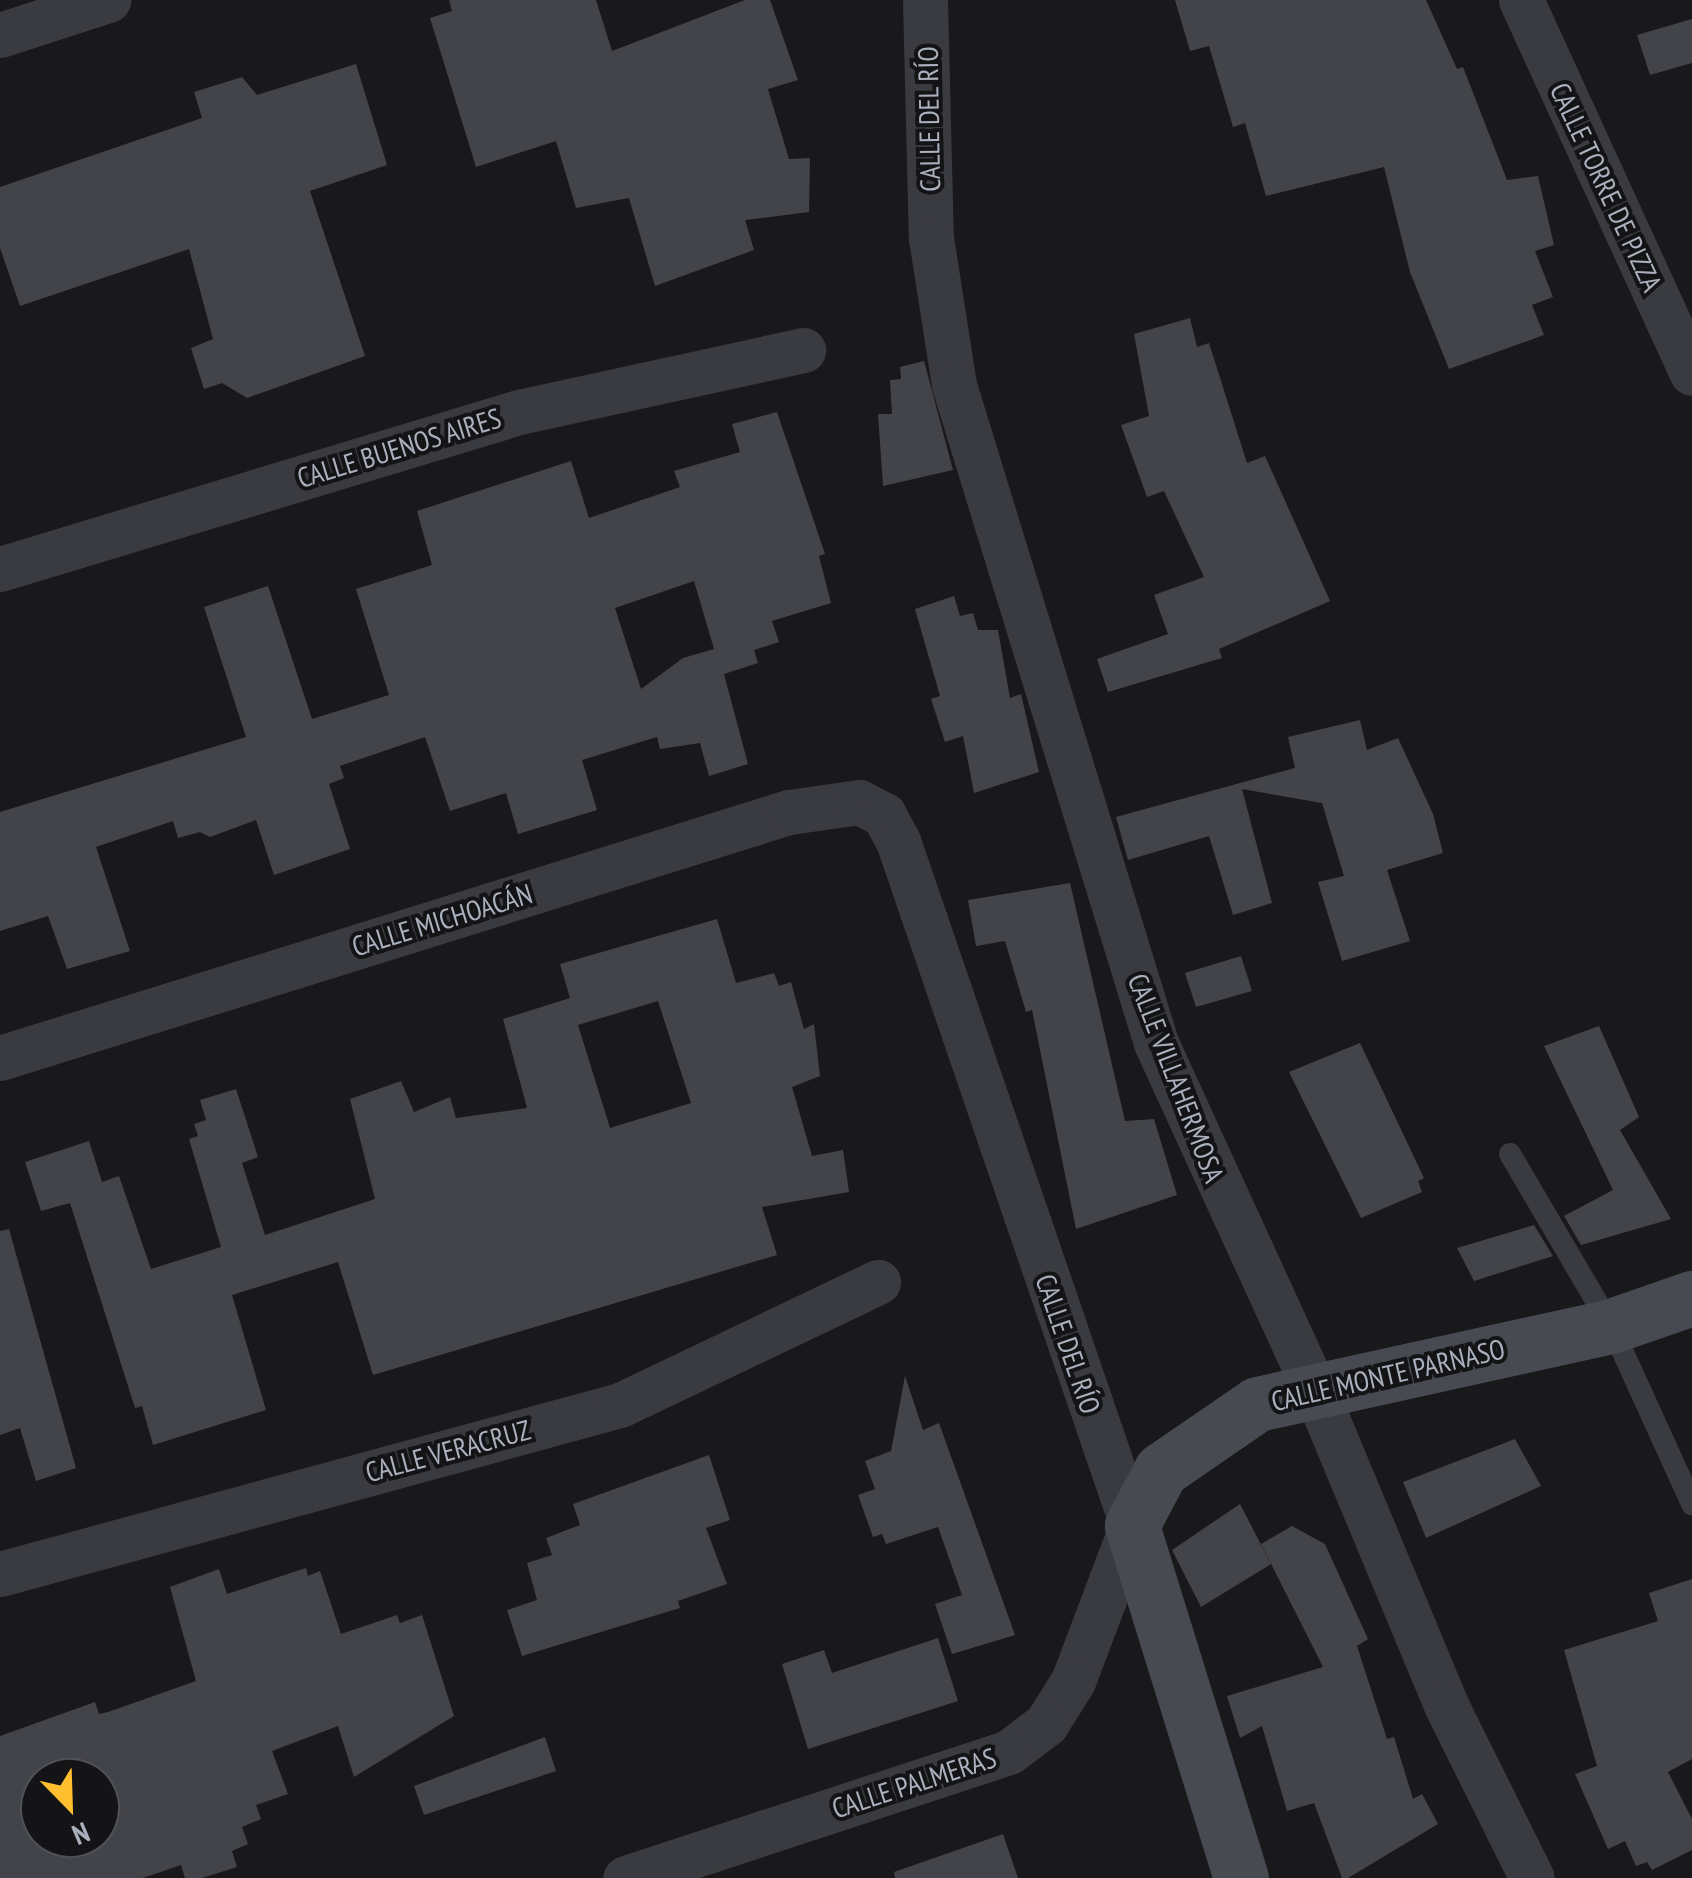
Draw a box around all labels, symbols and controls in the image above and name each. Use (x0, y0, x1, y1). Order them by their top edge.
street label: CALLE DEL RÍO (911, 46, 947, 192)
street label: CALLE TORRE DE PIZZA (1543, 77, 1669, 297)
street label: CALLE BUENOS AIRES (293, 401, 505, 495)
street label: CALLE MICHOACÁN (348, 877, 536, 963)
street label: CALLE VILLAHERMOSA (1121, 969, 1231, 1187)
street label: CALLE DEL RÍO (1028, 1269, 1108, 1419)
street label: CALLE MONTE PARNASO (1268, 1332, 1508, 1418)
street label: CALLE VERACRUZ (361, 1413, 535, 1489)
street label: CALLE PALMERAS (828, 1741, 1000, 1825)
north arrow (20, 1758, 120, 1858)
text: N (67, 1814, 95, 1854)

